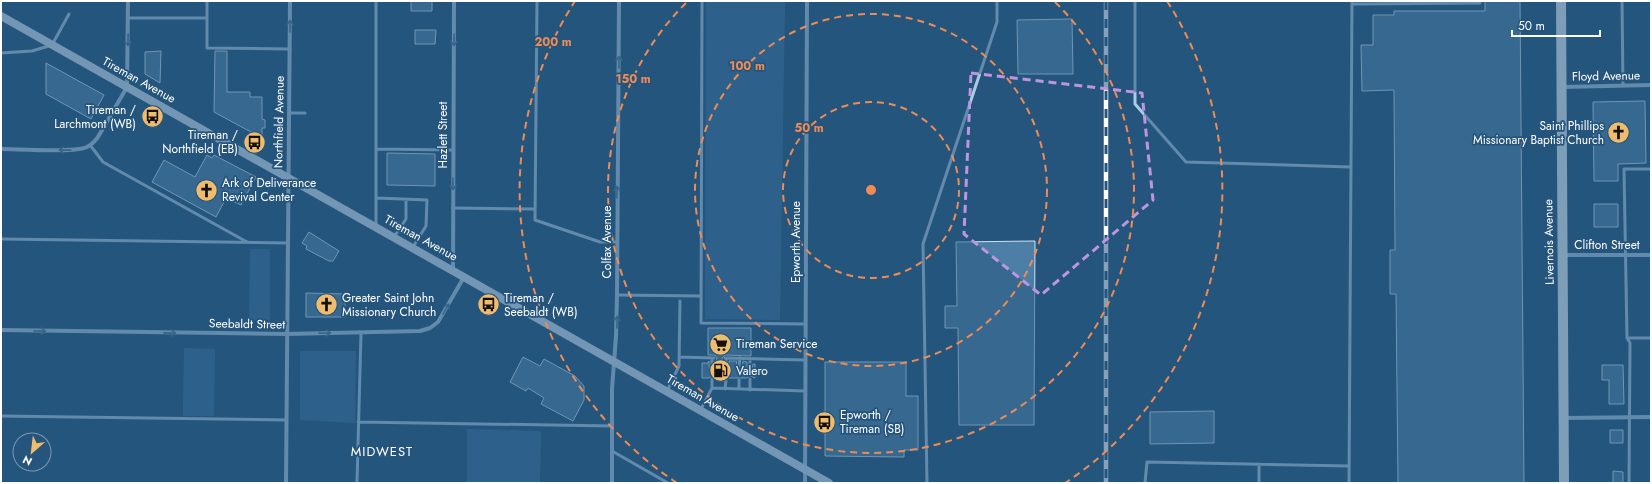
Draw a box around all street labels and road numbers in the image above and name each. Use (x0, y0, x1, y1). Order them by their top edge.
street label: Tireman Avenue (99, 52, 179, 108)
street label: Floyd Avenue (1572, 66, 1640, 86)
street label: Northfield Avenue (269, 76, 289, 168)
street label: Hazlett Street (434, 101, 452, 168)
street label: Livernois Avenue (1539, 199, 1559, 285)
street label: Epworth Avenue (787, 201, 805, 283)
street label: Colfax Avenue (598, 206, 616, 278)
street label: Tireman Avenue (381, 210, 461, 266)
street label: Clifton Street (1574, 236, 1640, 254)
street label: Seebaldt Street (209, 314, 285, 334)
street label: Tireman Avenue (663, 370, 743, 426)

